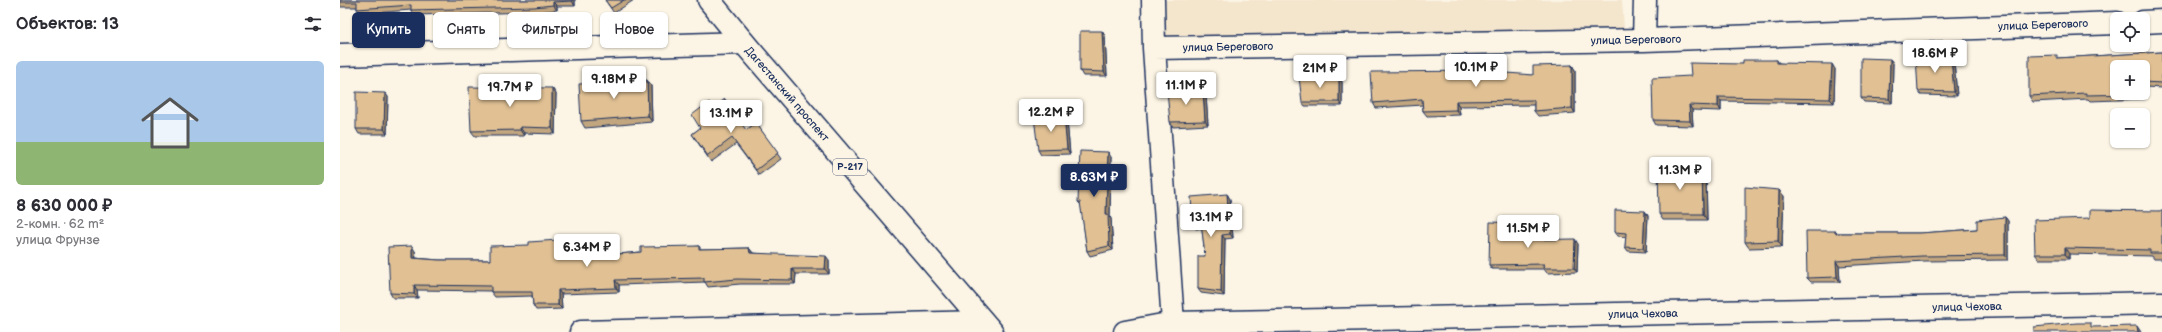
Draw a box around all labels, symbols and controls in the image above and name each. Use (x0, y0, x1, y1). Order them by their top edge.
chip: Купить (352, 12, 425, 48)
chip: Снять (433, 12, 499, 48)
chip: Фильтры (507, 12, 592, 48)
chip: Новое (600, 12, 668, 48)
map controls (2110, 12, 2150, 148)
button: locate (2110, 12, 2150, 52)
icon: filters (302, 13, 324, 35)
text: Объектов: 13 (16, 14, 119, 34)
street label: улица Берегового (1998, 17, 2089, 33)
street label: улица Берегового (1591, 33, 1682, 47)
street label: улица Берегового (1183, 40, 1274, 54)
pin: 18.6M ₽ (1898, 40, 1972, 74)
street label: Дагестанский проспект (742, 44, 832, 144)
text: 18.6M ₽ (1912, 45, 1958, 61)
pin: 10.1M ₽ (1439, 54, 1513, 88)
pin: 21M ₽ (1292, 55, 1348, 89)
text: 10.1M ₽ (1454, 59, 1498, 75)
text: 21M ₽ (1302, 60, 1338, 76)
button: + (2110, 60, 2150, 100)
pin: 9.18M ₽ (577, 66, 651, 100)
text: 9.18M ₽ (591, 71, 637, 87)
pin: 11.1M ₽ (1149, 72, 1223, 106)
pin: 19.7M ₽ (473, 74, 547, 108)
text: 11.1M ₽ (1165, 77, 1207, 93)
text: 19.7M ₽ (487, 79, 533, 95)
icon: home (134, 87, 206, 159)
pin: 12.2M ₽ (1014, 99, 1088, 133)
pin: 13.1M ₽ (694, 100, 768, 134)
text: 12.2M ₽ (1028, 104, 1074, 120)
text: 13.1M ₽ (709, 105, 753, 121)
button: − (2110, 108, 2150, 148)
pin: 11.3M ₽ (1643, 157, 1717, 191)
road number: Р-217 (833, 159, 867, 175)
text: 11.3M ₽ (1658, 162, 1702, 178)
pin: 8.63M ₽ (1057, 164, 1131, 198)
text: 8.63M ₽ (1070, 169, 1118, 185)
text: 8 630 000 ₽ (16, 196, 112, 216)
pin: 13.1M ₽ (1174, 204, 1248, 238)
text: 13.1M ₽ (1189, 209, 1233, 225)
pin: 11.5M ₽ (1491, 215, 1565, 249)
text: 2-комн. · 62 m² (16, 216, 104, 232)
text: 11.5M ₽ (1506, 220, 1550, 236)
text: улица Фрунзе (16, 232, 100, 248)
pin: 6.34M ₽ (550, 234, 624, 268)
text: 6.34M ₽ (563, 239, 611, 255)
street label: улица Чехова (1932, 300, 2002, 314)
street label: улица Чехова (1608, 307, 1678, 321)

